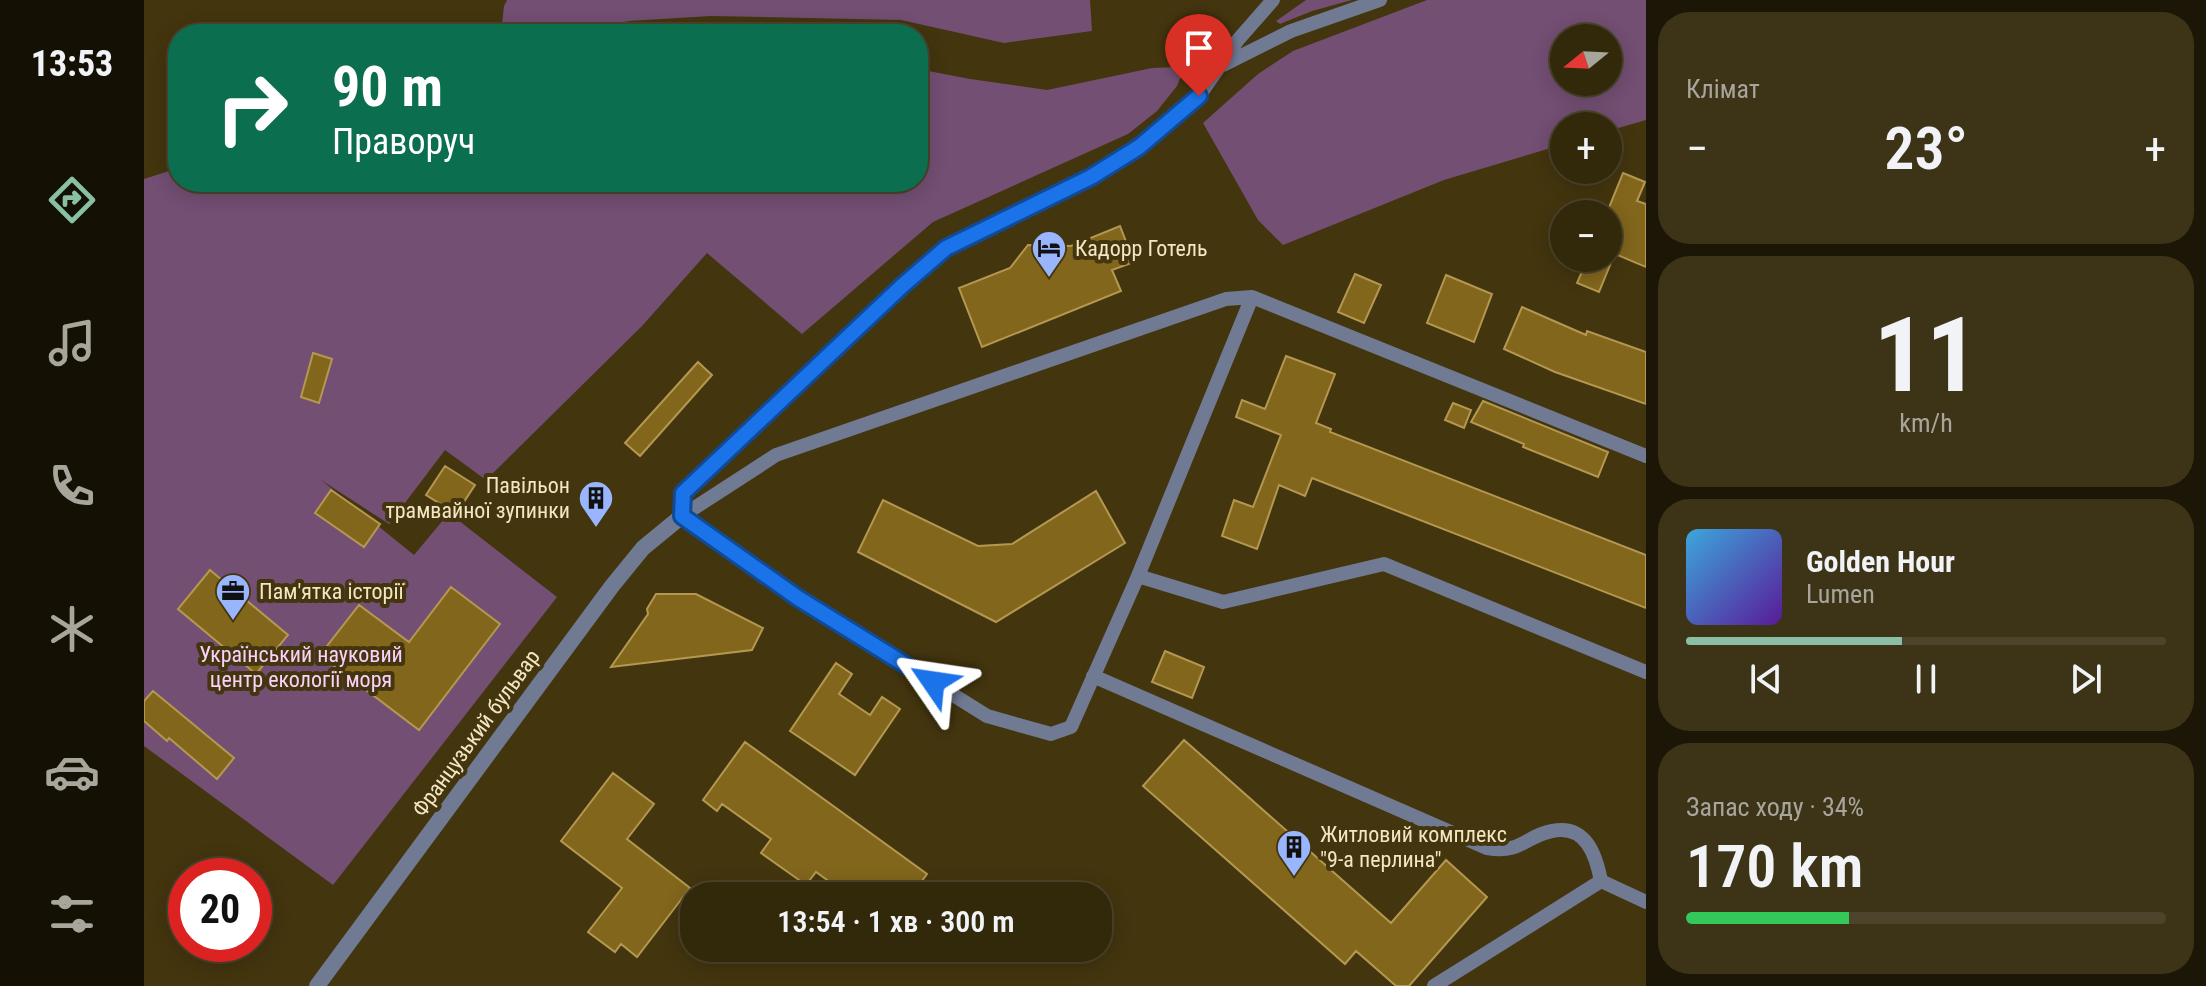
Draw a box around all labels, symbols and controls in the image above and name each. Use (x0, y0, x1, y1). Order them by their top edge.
pin (1165, 14.0, 1233, 96)
north arrow (1550, 24, 1622, 96)
map controls (1550, 24, 1622, 272)
icon: arrive (1177, 26, 1221, 70)
text: 13:53 (31, 43, 113, 85)
text: 90 m (332, 54, 443, 120)
icon: right (200, 56, 304, 160)
text: Клімат (1686, 74, 1760, 104)
button: + (1550, 112, 1622, 184)
text: 23° (1884, 113, 1968, 184)
text: Праворуч (332, 121, 475, 163)
text: − (1686, 123, 1708, 175)
text: + (2144, 123, 2166, 175)
icon: directions (44, 172, 100, 228)
button: − (1550, 200, 1622, 272)
hotel icon: Кадорр Готель (1030, 229, 1068, 279)
place label: Кадорр Готель (1075, 236, 1208, 261)
text: 11 (1873, 295, 1979, 416)
icon: music (44, 315, 100, 371)
text: km/h (1899, 408, 1953, 438)
icon: phone (44, 458, 100, 514)
place label: Павільон трамвайної зупинки (385, 473, 570, 523)
building icon: Павільон трамвайної зупинки (577, 479, 615, 529)
text: Golden Hour (1806, 544, 1955, 579)
office icon: Пам'ятка історії (214, 572, 252, 622)
place label: Пам'ятка історії (259, 579, 405, 604)
text: Lumen (1806, 579, 1875, 609)
icon: climate (44, 601, 100, 657)
position arrow (891, 640, 975, 724)
park label: Український науковий центр екології моря (199, 642, 403, 692)
street label: Французький бульвар (407, 645, 545, 821)
icon: previous (1744, 657, 1788, 701)
icon: pause (1904, 657, 1948, 701)
icon: next (2064, 657, 2108, 701)
icon: car (44, 744, 100, 800)
text: Запас ходу · 34% (1686, 792, 1864, 822)
place label: Житловий комплекс "9-а перлина" (1320, 822, 1507, 872)
building icon: Житловий комплекс "9-а перлина" (1275, 828, 1313, 878)
text: 170 km (1686, 831, 1863, 902)
speed limit sign: 20 (168, 858, 272, 962)
icon: filters (44, 886, 100, 942)
text: 13:54 · 1 хв · 300 m (777, 904, 1015, 939)

